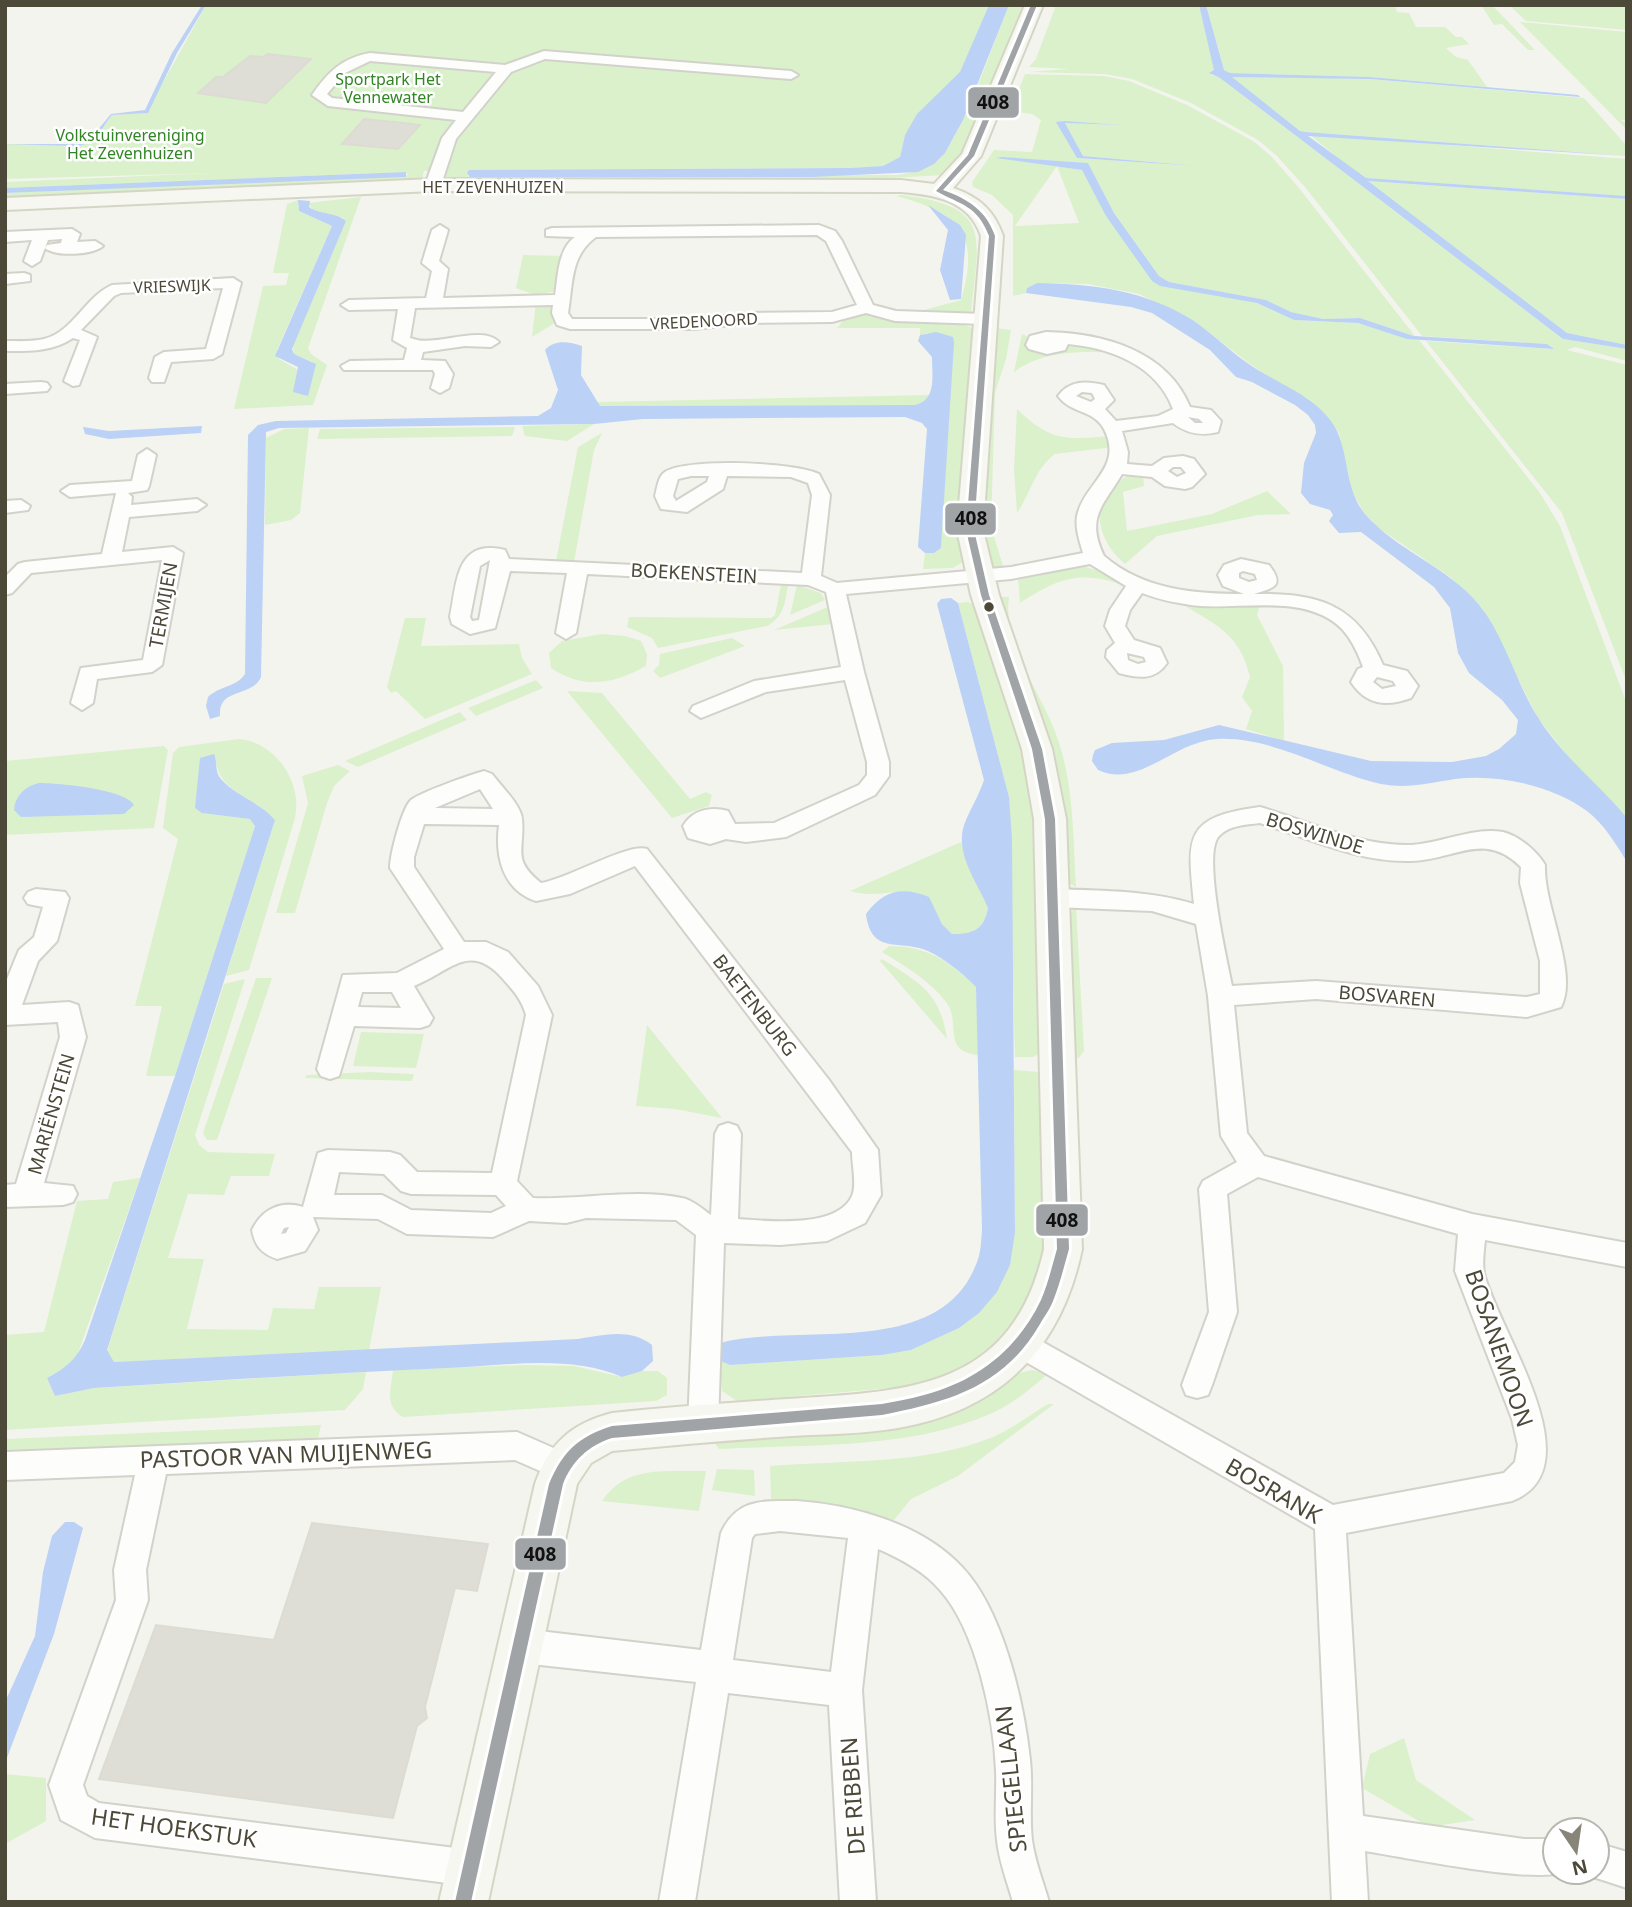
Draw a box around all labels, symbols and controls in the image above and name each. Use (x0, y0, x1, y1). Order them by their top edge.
park label: Sportpark Het Vennewater (335, 68, 441, 108)
line badge: 408 (967, 86, 1020, 119)
text: 408 (977, 89, 1009, 115)
park label: Volkstuinvereniging Het Zevenhuizen (55, 124, 205, 164)
street label: HET ZEVENHUIZEN (422, 176, 564, 198)
street label: VRIESWIJK (133, 274, 211, 298)
street label: VREDENOORD (650, 307, 758, 335)
line badge: 408 (944, 502, 997, 536)
text: 408 (955, 505, 987, 531)
street label: BOEKENSTEIN (630, 557, 758, 589)
street label: TERMIJEN (143, 560, 183, 650)
unlabelled marker (982, 600, 996, 614)
street label: BOSWINDE (1263, 806, 1367, 860)
street label: BAETENBURG (707, 949, 803, 1061)
street label: BOSVAREN (1337, 979, 1437, 1013)
street label: MARIËNSTEIN (21, 1050, 81, 1178)
line badge: 408 (1035, 1203, 1089, 1237)
text: 408 (1046, 1207, 1078, 1233)
street label: BOSANEMOON (1458, 1265, 1542, 1431)
street label: PASTOOR VAN MUIJENWEG (139, 1433, 433, 1475)
street label: BOSRANK (1220, 1450, 1329, 1531)
line badge: 408 (514, 1537, 567, 1571)
text: 408 (524, 1541, 556, 1567)
street label: SPIEGELLAAN (986, 1704, 1034, 1854)
street label: DE RIBBEN (832, 1736, 872, 1856)
street label: HET HOEKSTUK (89, 1800, 260, 1855)
north arrow (1541, 1816, 1611, 1886)
text: N (1569, 1853, 1590, 1882)

